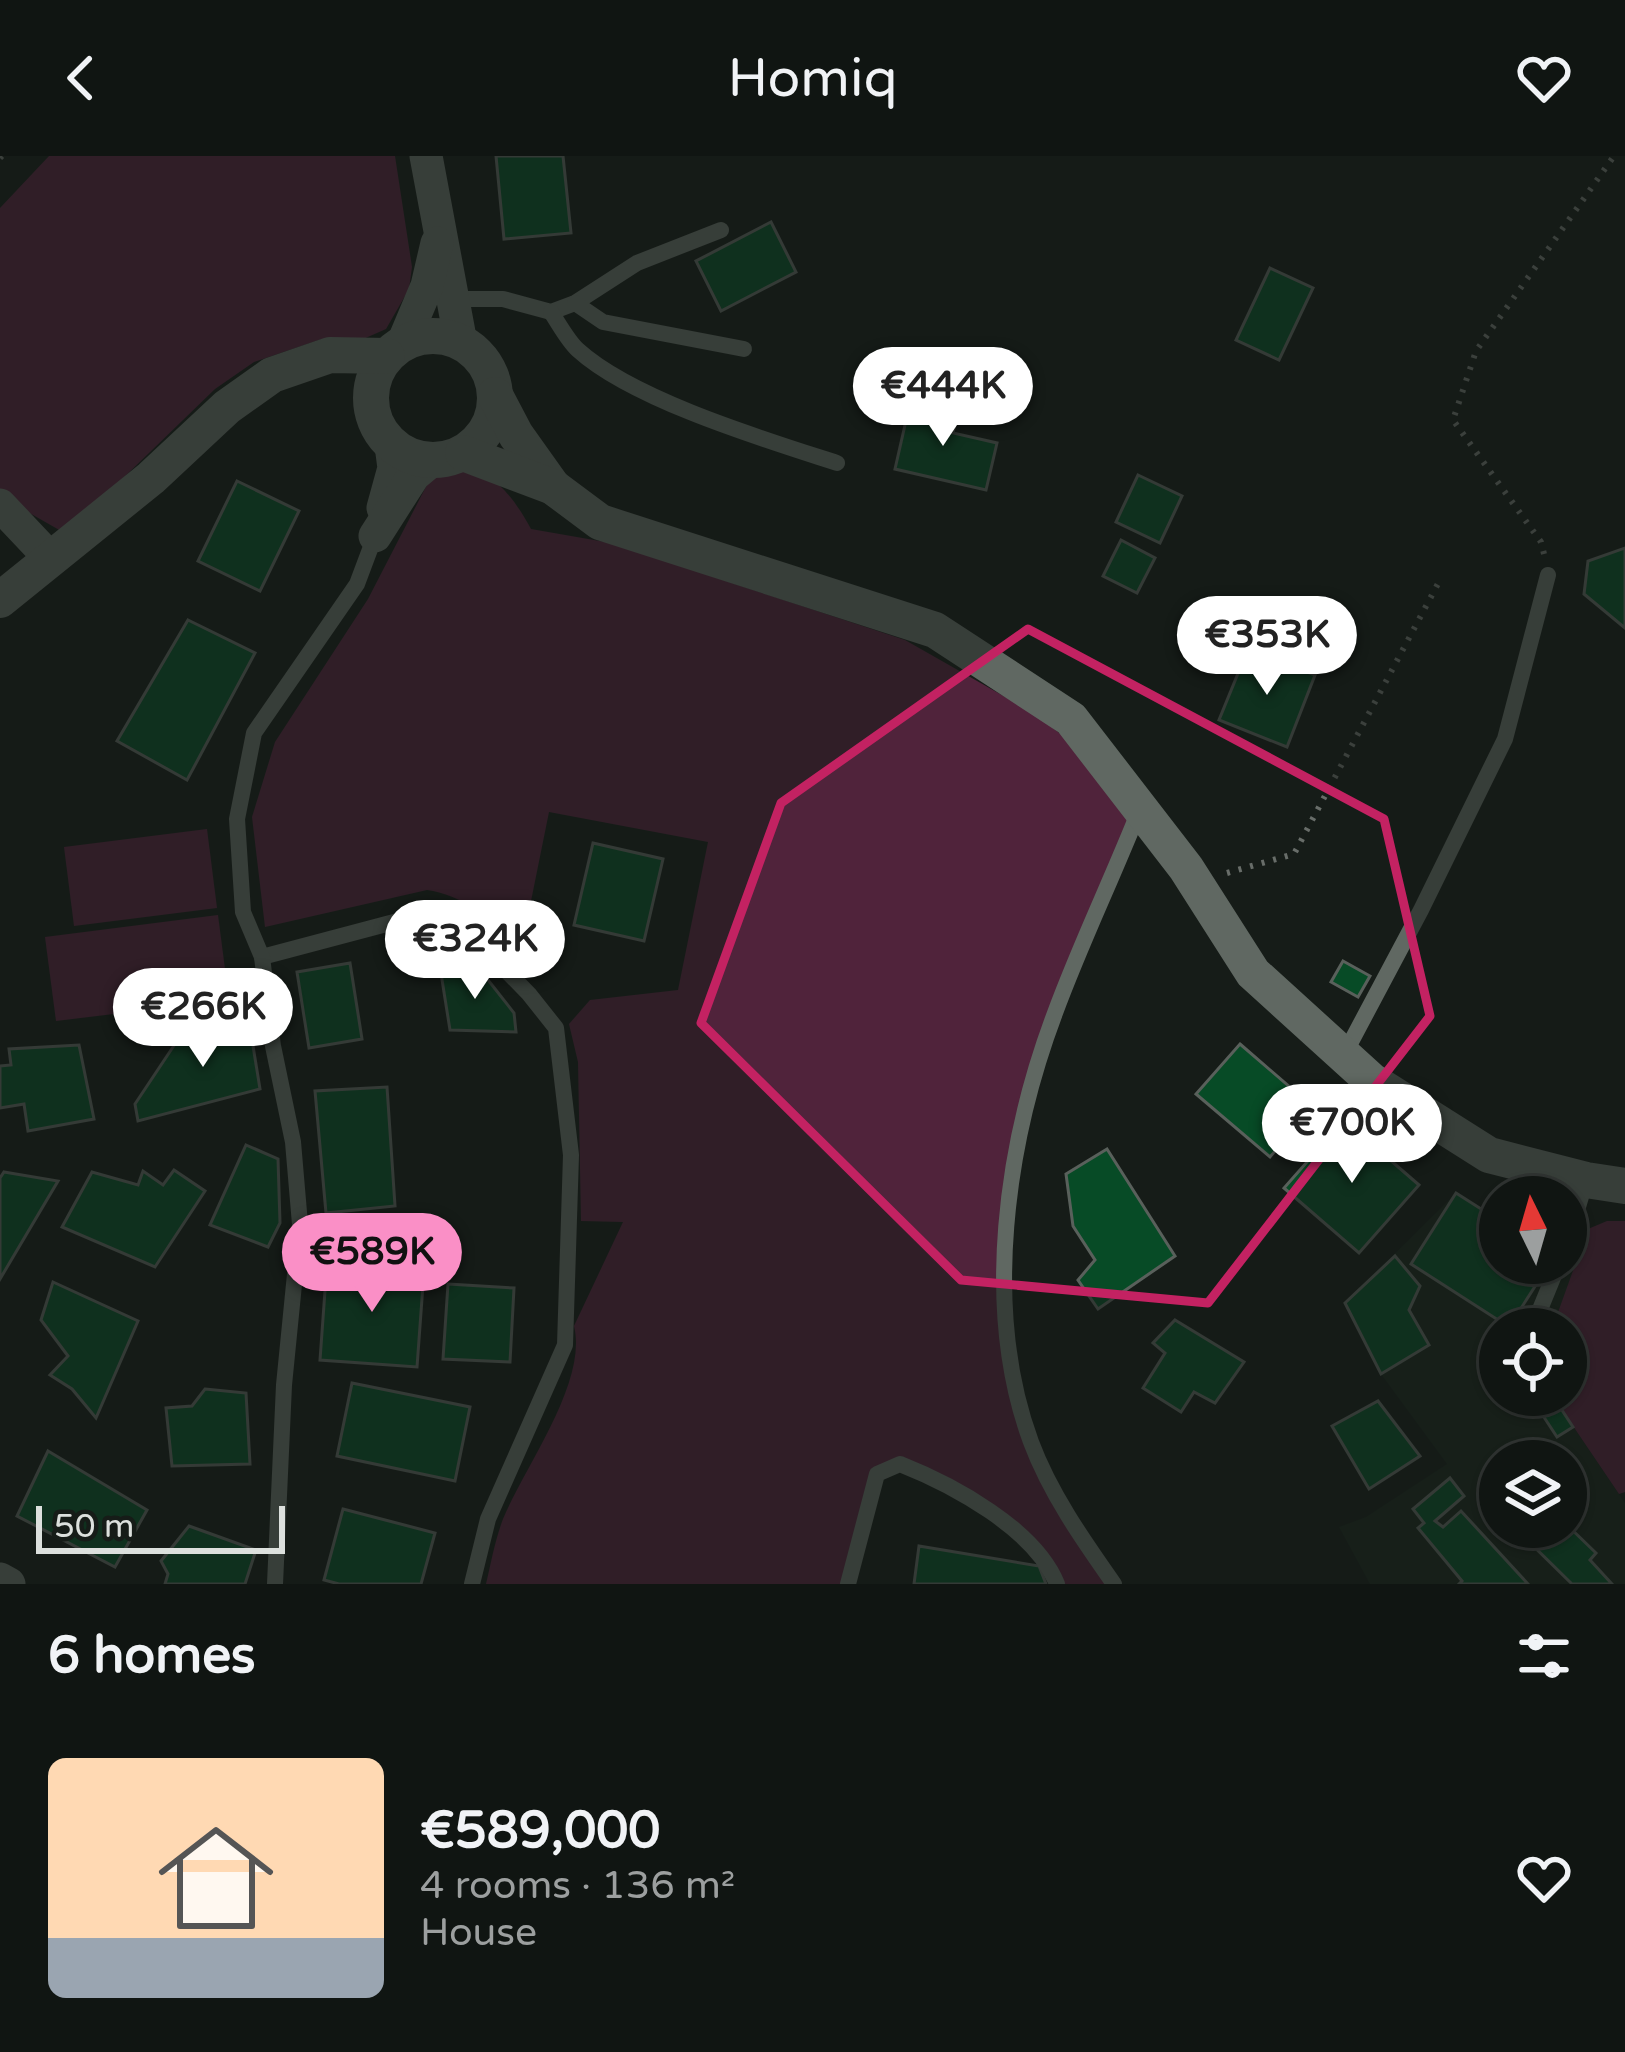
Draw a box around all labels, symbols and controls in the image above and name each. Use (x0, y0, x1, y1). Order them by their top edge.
icon: back (48, 45, 114, 111)
icon: heart (1511, 45, 1577, 111)
text: Homiq (728, 46, 897, 111)
pin: €444K (859, 347, 1027, 449)
text: €444K (880, 362, 1006, 409)
pin: €353K (1183, 596, 1351, 698)
text: €353K (1204, 611, 1330, 658)
pin: €324K (391, 900, 559, 1002)
text: €324K (412, 915, 538, 962)
pin: €266K (119, 968, 287, 1070)
text: €266K (140, 983, 266, 1030)
pin: €700K (1268, 1084, 1436, 1186)
text: €700K (1289, 1099, 1415, 1146)
north arrow (1479, 1176, 1587, 1284)
map controls (1479, 1176, 1587, 1548)
pin: €589K (288, 1213, 456, 1315)
text: €589K (309, 1228, 435, 1275)
button: locate (1479, 1308, 1587, 1416)
button: layers (1479, 1440, 1587, 1548)
scale bar (36, 1500, 285, 1553)
text: 50 m (54, 1507, 134, 1546)
icon: filters (1511, 1623, 1577, 1689)
text: 6 homes (48, 1625, 256, 1687)
text: €589,000 (420, 1800, 660, 1862)
icon: home (144, 1806, 288, 1950)
icon: heart (1511, 1845, 1577, 1911)
text: 4 rooms · 136 m² (420, 1862, 735, 1909)
text: House (420, 1909, 537, 1956)

